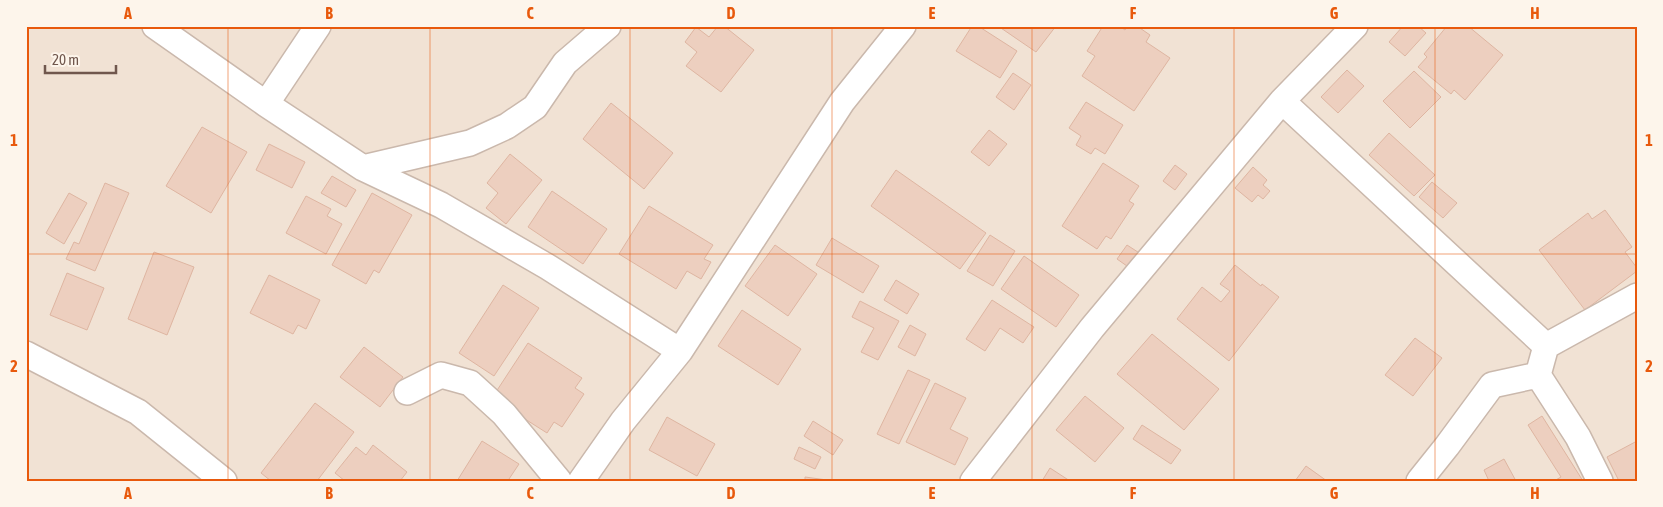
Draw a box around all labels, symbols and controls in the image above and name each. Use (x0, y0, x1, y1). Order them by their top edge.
text: A (123, 4, 132, 22)
text: B (325, 4, 333, 22)
text: C (526, 4, 534, 22)
text: D (727, 4, 736, 22)
text: E (929, 4, 936, 22)
text: F (1130, 4, 1137, 22)
text: G (1330, 4, 1339, 22)
text: H (1530, 4, 1540, 22)
scale bar (45, 42, 116, 74)
text: 20 m (52, 51, 79, 68)
text: 1 (10, 131, 18, 149)
text: 1 (1645, 131, 1653, 149)
text: 2 (10, 357, 18, 375)
text: 2 (1645, 357, 1653, 375)
text: A (123, 484, 132, 502)
text: B (325, 484, 333, 502)
text: C (526, 484, 534, 502)
text: D (727, 484, 736, 502)
text: E (929, 484, 936, 502)
text: F (1130, 484, 1137, 502)
text: G (1330, 484, 1339, 502)
text: H (1530, 484, 1540, 502)

